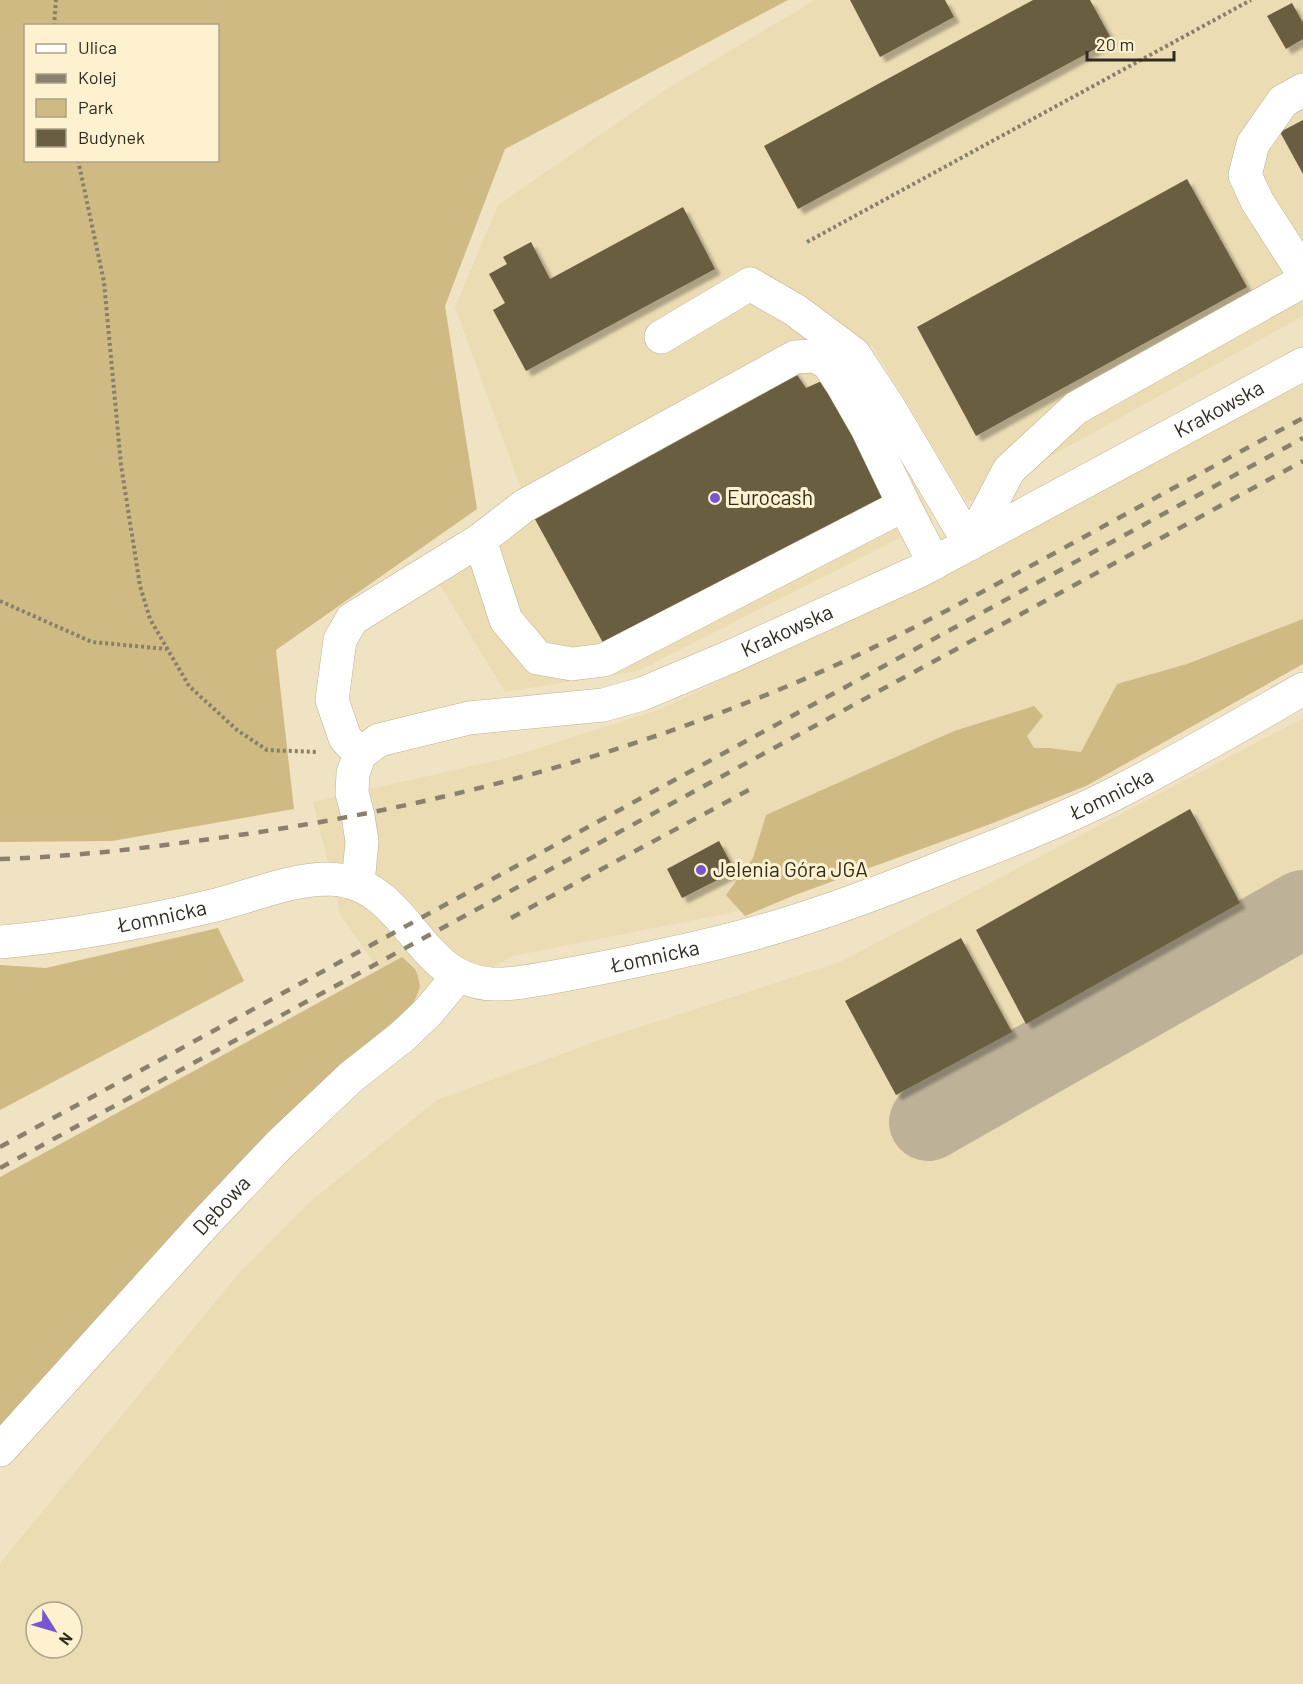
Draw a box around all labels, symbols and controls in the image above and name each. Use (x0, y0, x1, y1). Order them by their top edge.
legend (24, 24, 219, 162)
scale bar (1087, 24, 1174, 62)
text: 20 m (1096, 33, 1134, 55)
text: Ulica (78, 36, 117, 58)
text: Kolej (78, 66, 117, 88)
text: Park (78, 96, 113, 118)
text: Budynek (78, 126, 145, 148)
street label: Krakowska (1169, 374, 1267, 442)
place label: Eurocash (727, 484, 813, 509)
marker: Eurocash (708, 491, 722, 505)
street label: Krakowska (737, 598, 836, 661)
street label: Łomnicka (1065, 762, 1157, 825)
place label: Jelenia Góra JGA (713, 856, 868, 881)
marker: Jelenia Góra JGA (694, 863, 708, 877)
street label: Łomnicka (114, 894, 209, 937)
street label: Łomnicka (607, 934, 701, 977)
street label: Dębowa (187, 1170, 254, 1239)
north arrow (24, 1600, 84, 1660)
text: N (56, 1629, 77, 1649)

